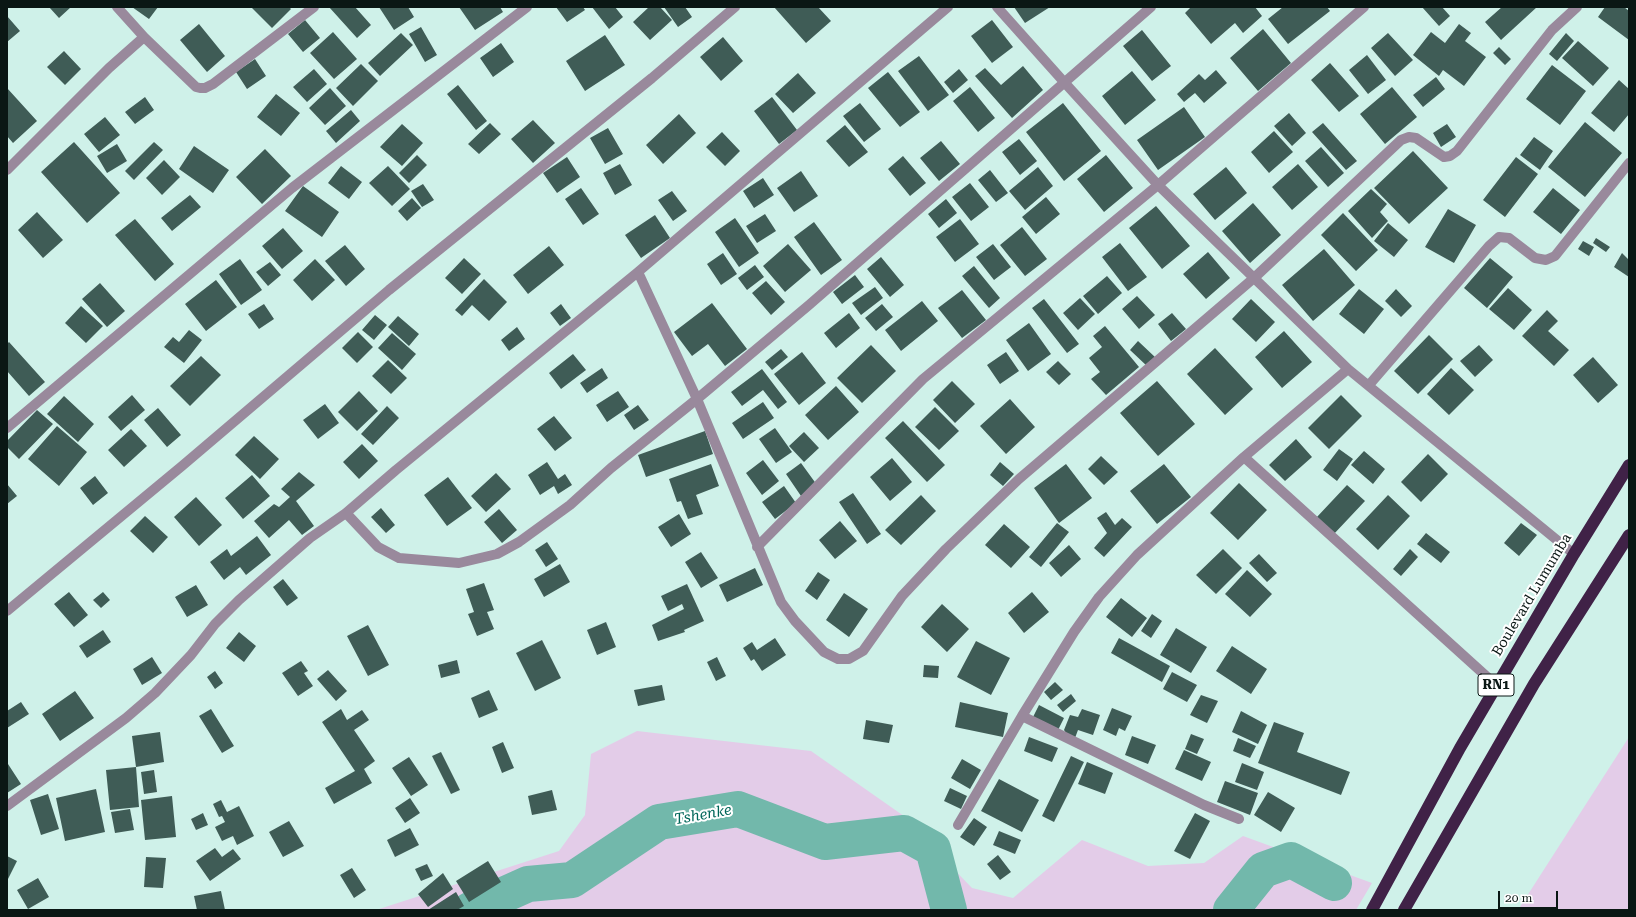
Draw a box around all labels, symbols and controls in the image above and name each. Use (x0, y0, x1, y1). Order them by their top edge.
street label: Boulevard Lumumba (1489, 531, 1575, 659)
road number: RN1 (1478, 674, 1514, 696)
water label: Tshenke (673, 801, 733, 829)
scale bar (1500, 883, 1560, 909)
text: 20 m (1505, 891, 1532, 905)

